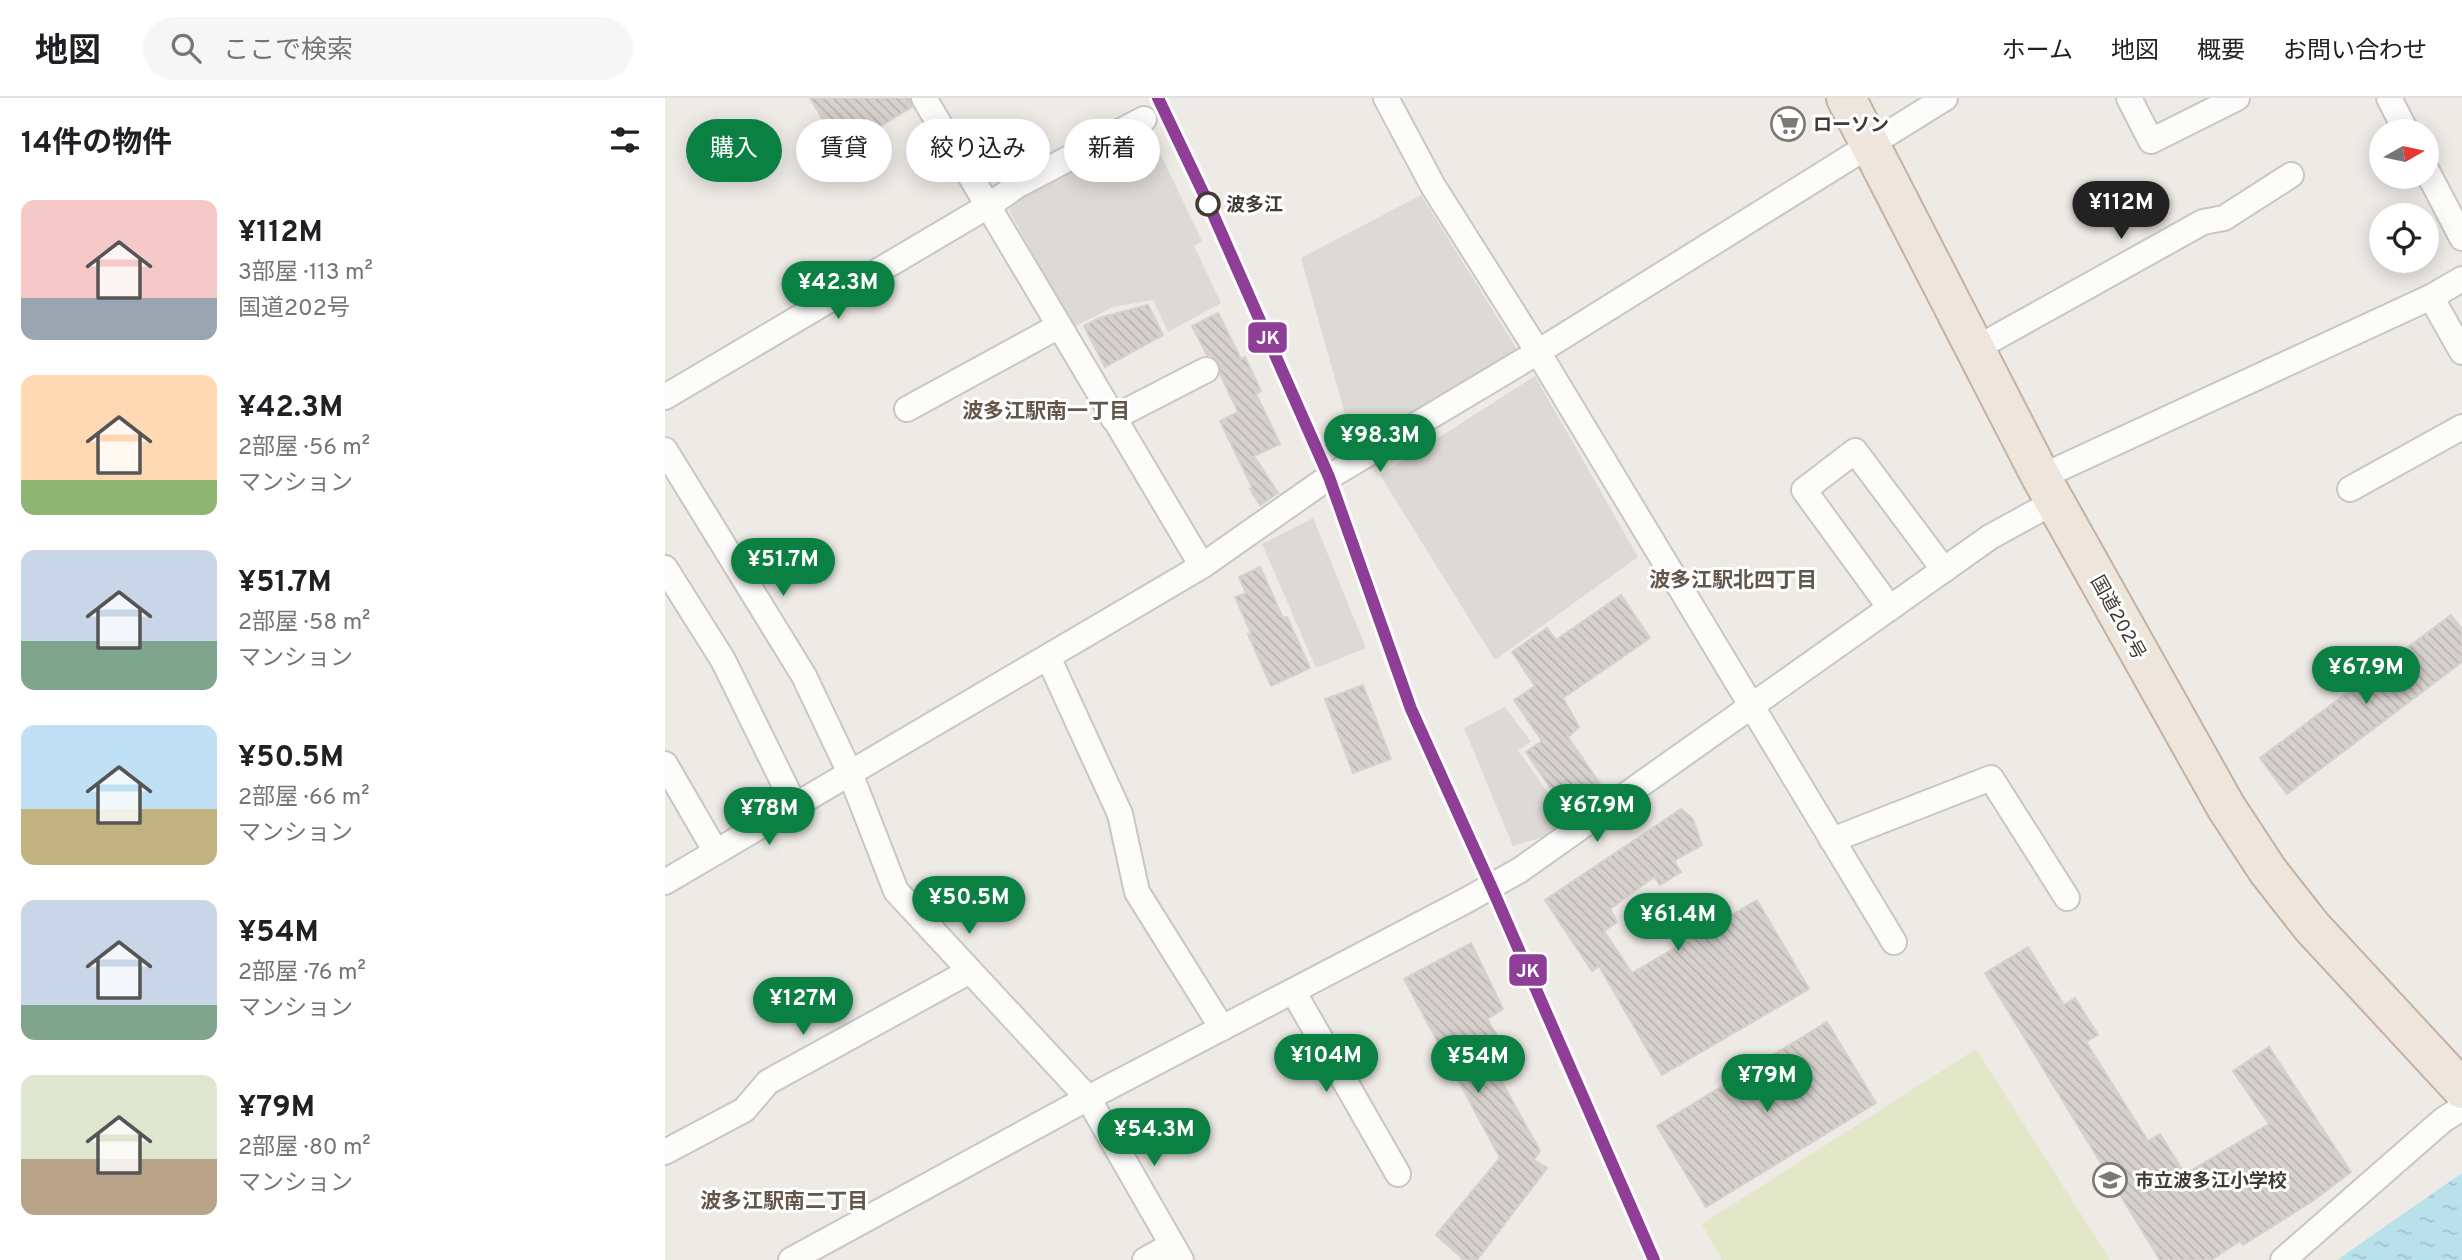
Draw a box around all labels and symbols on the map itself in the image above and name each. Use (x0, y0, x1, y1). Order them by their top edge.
supermarket icon: ローソン (1769, 105, 1807, 143)
place label: ローソン (1813, 114, 1889, 138)
north arrow (2369, 119, 2439, 189)
pin: ¥112M (2072, 181, 2170, 241)
marker: 波多江 (1196, 192, 1220, 216)
place label: 波多江 (1226, 194, 1283, 218)
pin: ¥42.3M (781, 262, 895, 321)
line badge: JK (1247, 321, 1288, 354)
text: JK (1256, 327, 1280, 351)
district label: 波多江駅南一丁目 (962, 399, 1130, 426)
pin: ¥98.3M (1323, 414, 1437, 474)
pin: ¥51.7M (726, 538, 840, 598)
district label: 波多江駅北四丁目 (1649, 568, 1817, 595)
street label: 国道202号 (2084, 572, 2150, 664)
pin: ¥67.9M (2309, 646, 2423, 706)
pin: ¥67.9M (1540, 784, 1654, 844)
pin: ¥78M (728, 788, 810, 847)
pin: ¥50.5M (912, 876, 1026, 936)
pin: ¥61.4M (1621, 894, 1735, 953)
line badge: JK (1508, 953, 1548, 987)
text: JK (1516, 960, 1540, 984)
pin: ¥127M (754, 978, 852, 1037)
pin: ¥104M (1277, 1034, 1375, 1094)
pin: ¥54M (1437, 1035, 1519, 1095)
pin: ¥79M (1726, 1054, 1808, 1114)
pin: ¥54.3M (1097, 1108, 1211, 1168)
school or university icon: 市立波多江小学校 (2091, 1161, 2129, 1199)
place label: 市立波多江小学校 (2135, 1170, 2287, 1194)
district label: 波多江駅南二丁目 (700, 1189, 868, 1216)

